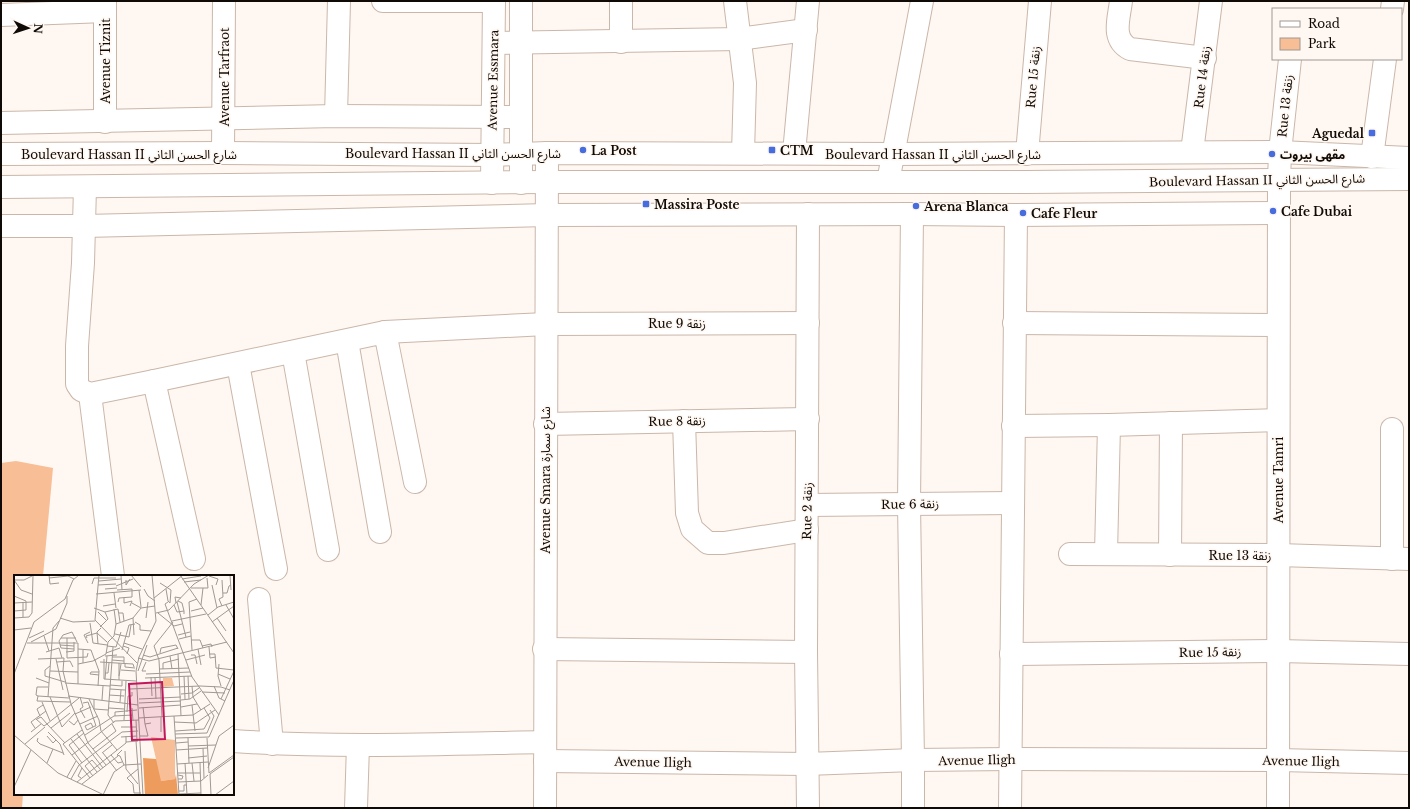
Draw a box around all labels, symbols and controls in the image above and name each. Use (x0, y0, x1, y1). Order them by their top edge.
north arrow (8, 8, 48, 48)
legend (1272, 8, 1402, 60)
text: Road (1308, 16, 1340, 31)
street label: Avenue Tiznit (98, 18, 113, 105)
text: N (31, 23, 45, 35)
street label: Avenue Tarfraot (217, 27, 232, 128)
street label: Avenue Essmara (485, 29, 501, 131)
text: Park (1308, 36, 1336, 51)
street label: Rue 15 زنقة (1023, 45, 1043, 109)
street label: Rue 14 زنقة (1191, 45, 1213, 109)
street label: Rue 13 زنقة (1274, 74, 1296, 138)
place label: Aguedal (1311, 126, 1365, 141)
marker: Aguedal (1367, 128, 1377, 138)
place label: La Post (591, 143, 637, 158)
place label: CTM (780, 143, 814, 158)
marker: La Post (578, 145, 588, 155)
marker: CTM (767, 145, 777, 155)
street label: Boulevard Hassan II شارع الحسن الثاني (345, 146, 561, 163)
street label: Boulevard Hassan II شارع الحسن الثاني (21, 147, 237, 164)
street label: Boulevard Hassan II شارع الحسن الثاني (825, 147, 1041, 164)
place label: مقهى بيروت (1280, 147, 1345, 162)
marker: مقهى بيروت (1267, 149, 1277, 159)
street label: Boulevard Hassan II شارع الحسن الثاني (1149, 171, 1365, 192)
place label: Massira Poste (654, 197, 740, 212)
marker: Massira Poste (641, 199, 651, 209)
place label: Arena Blanca (923, 199, 1009, 214)
marker: Arena Blanca (911, 201, 921, 211)
place label: Cafe Dubai (1281, 204, 1353, 219)
place label: Cafe Fleur (1031, 206, 1097, 221)
marker: Cafe Dubai (1268, 206, 1278, 216)
marker: Cafe Fleur (1018, 208, 1028, 218)
street label: Rue 9 زنقة (648, 316, 706, 331)
street label: Avenue Smara شارع سمارة (538, 406, 555, 555)
street label: Rue 8 زنقة (648, 413, 706, 429)
street label: Avenue Tamri (1271, 437, 1286, 524)
street label: Rue 2 زنقة (799, 482, 815, 540)
street label: Rue 6 زنقة (881, 496, 939, 512)
street label: Rue 13 زنقة (1208, 548, 1272, 563)
inset map (14, 575, 234, 795)
street label: Rue 15 زنقة (1179, 644, 1241, 660)
street label: Avenue Iligh (937, 752, 1016, 768)
street label: Avenue Iligh (1261, 753, 1340, 769)
street label: Avenue Iligh (613, 754, 692, 770)

